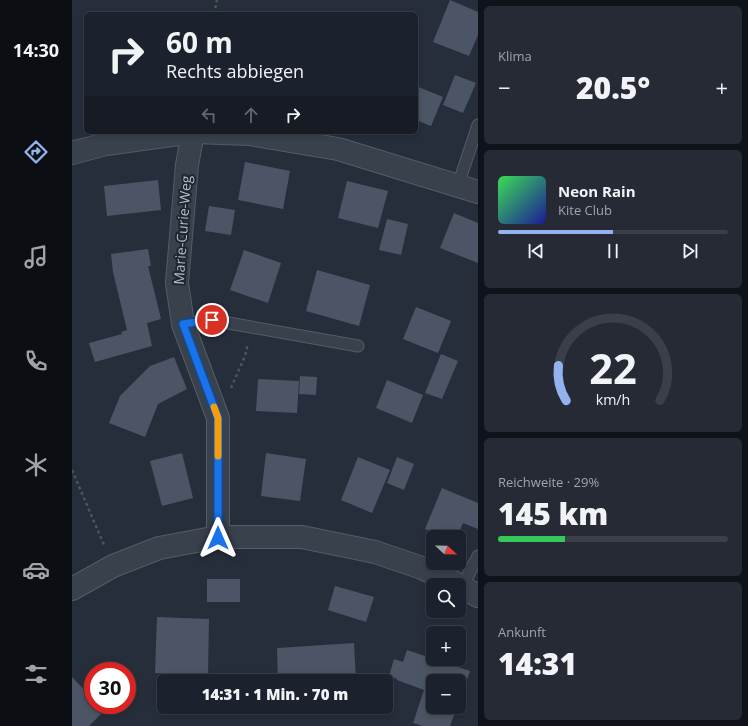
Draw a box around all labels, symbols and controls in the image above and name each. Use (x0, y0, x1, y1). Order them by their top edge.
text: 60 m (166, 23, 233, 61)
icon: right (100, 28, 152, 80)
text: 14:30 (13, 38, 59, 62)
text: Klima (498, 47, 532, 65)
text: Rechts abbiegen (166, 59, 304, 83)
text: 20.5° (576, 67, 650, 108)
text: − (498, 72, 511, 102)
text: + (715, 72, 728, 102)
icon: left (198, 104, 220, 126)
icon: ahead (240, 104, 262, 126)
icon: right (282, 104, 304, 126)
icon: directions (22, 138, 50, 166)
street label: Marie-Curie-Weg (169, 174, 195, 285)
text: Neon Rain (558, 181, 636, 201)
text: Kite Club (558, 201, 612, 219)
icon: previous (525, 240, 547, 262)
icon: pause (602, 240, 624, 262)
icon: next (679, 240, 701, 262)
icon: music (22, 243, 50, 271)
pin (195, 303, 229, 337)
icon: arrive (201, 309, 223, 331)
text: 22 (589, 340, 637, 396)
icon: phone (22, 347, 50, 375)
text: km/h (596, 390, 630, 409)
icon: climate (22, 451, 50, 479)
text: Reichweite · 29% (498, 473, 599, 491)
text: 145 km (498, 493, 608, 534)
position arrow (197, 517, 239, 559)
north arrow (426, 530, 466, 570)
map controls (426, 530, 466, 714)
icon: car (22, 556, 50, 584)
button: search (426, 578, 466, 618)
text: Ankunft (498, 623, 546, 641)
button: + (426, 626, 466, 666)
text: 14:31 (498, 643, 577, 684)
icon: filters (22, 660, 50, 688)
speed limit sign: 30 (84, 662, 136, 714)
button: − (426, 674, 466, 714)
text: 14:31 · 1 Min. · 70 m (202, 684, 348, 704)

